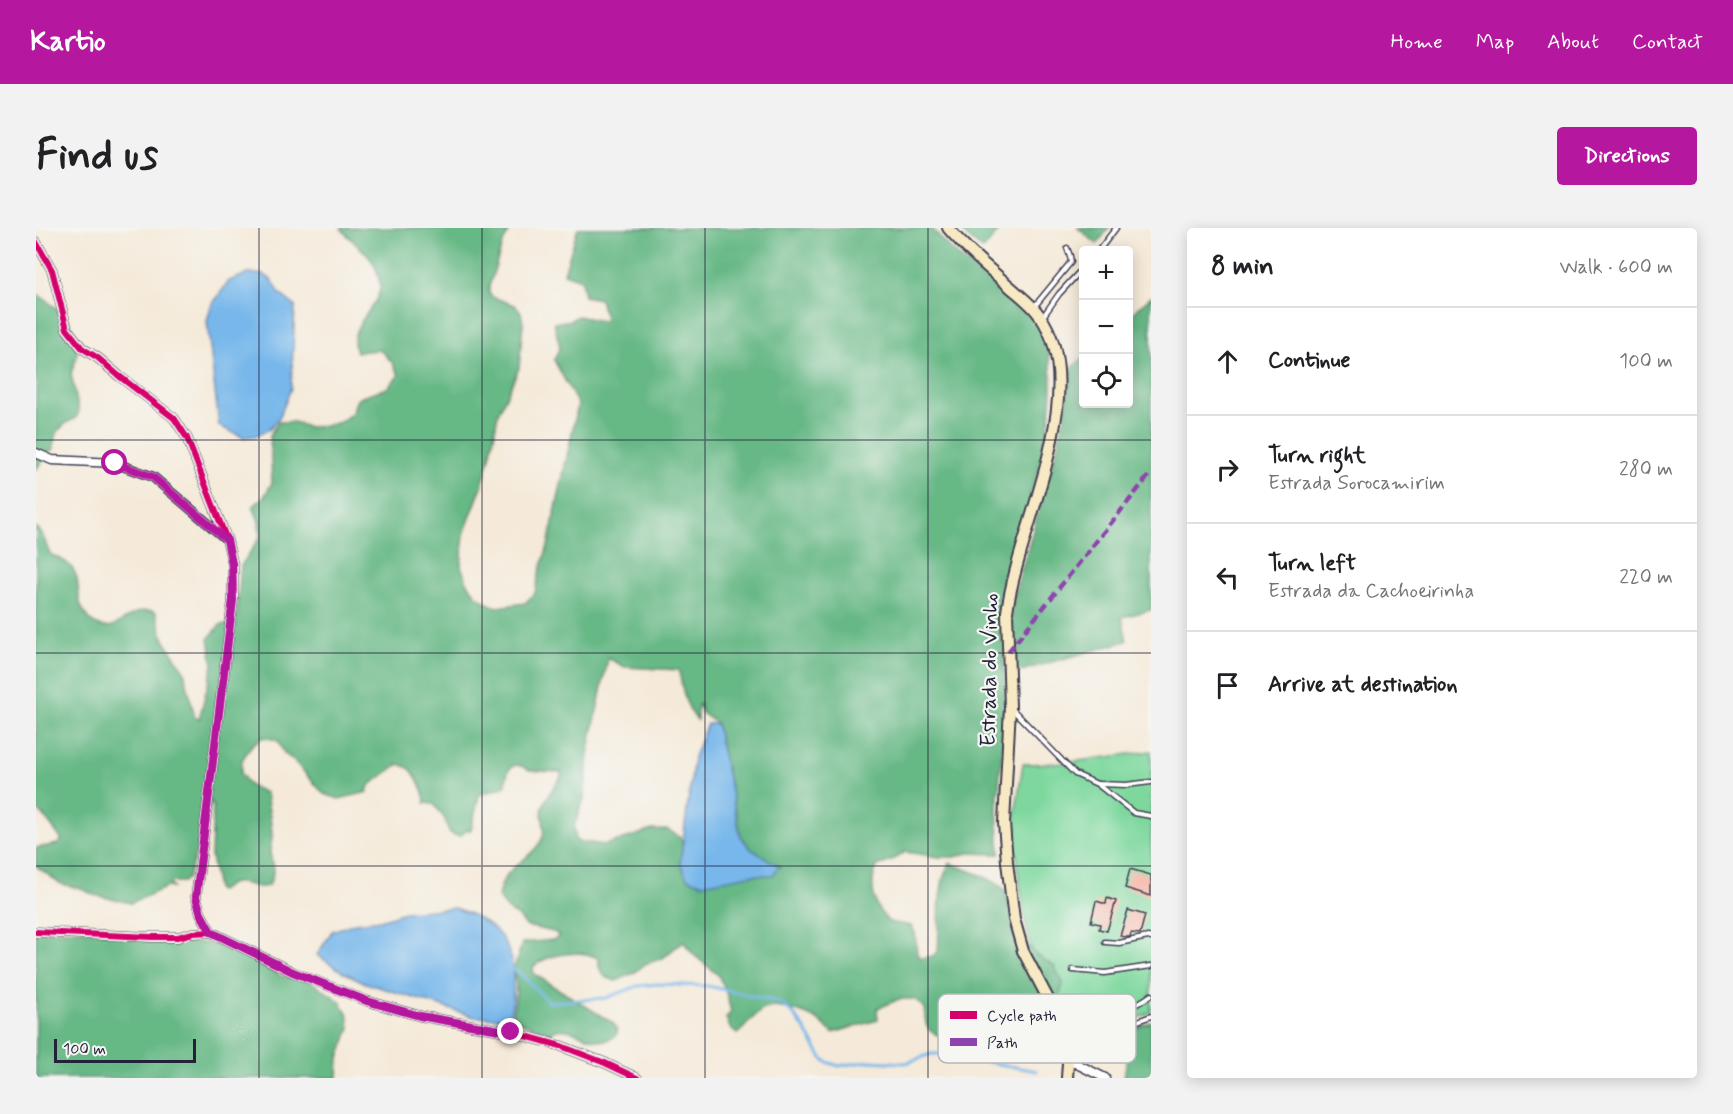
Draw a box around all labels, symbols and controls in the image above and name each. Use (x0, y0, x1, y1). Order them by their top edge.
text: Kartio (30, 24, 106, 61)
text: Home (1391, 28, 1443, 56)
text: Map (1476, 28, 1514, 56)
text: About (1547, 28, 1599, 56)
text: Contact (1632, 28, 1703, 56)
button: Directions (1557, 127, 1697, 185)
text: Find us (36, 129, 158, 184)
map controls (1079, 246, 1133, 408)
button: + (1079, 246, 1133, 300)
text: 8 min (1211, 250, 1274, 284)
text: Walk · 600 m (1559, 254, 1673, 281)
button: − (1079, 300, 1133, 354)
icon: ahead (1211, 345, 1244, 378)
text: Continue (1268, 347, 1350, 375)
text: 100 m (1619, 348, 1673, 375)
button: locate (1079, 354, 1133, 408)
text: Turn right (1268, 442, 1366, 470)
route start (101, 449, 127, 475)
icon: right (1211, 453, 1244, 486)
text: 280 m (1619, 456, 1673, 483)
text: Estrada Sorocamirim (1268, 470, 1445, 497)
text: Turn left (1268, 550, 1356, 578)
icon: left (1211, 561, 1244, 594)
text: 220 m (1619, 564, 1673, 591)
text: Estrada da Cachoeirinha (1268, 578, 1474, 605)
street label: Estrada do Vinho (975, 593, 1005, 747)
icon: arrive (1211, 669, 1244, 702)
text: Arrive at destination (1268, 671, 1458, 699)
legend (938, 994, 1136, 1063)
text: Cycle path (987, 1006, 1057, 1027)
route end (497, 1018, 523, 1044)
text: Path (987, 1033, 1018, 1054)
scale bar (54, 1036, 196, 1064)
text: 100 m (63, 1039, 106, 1060)

